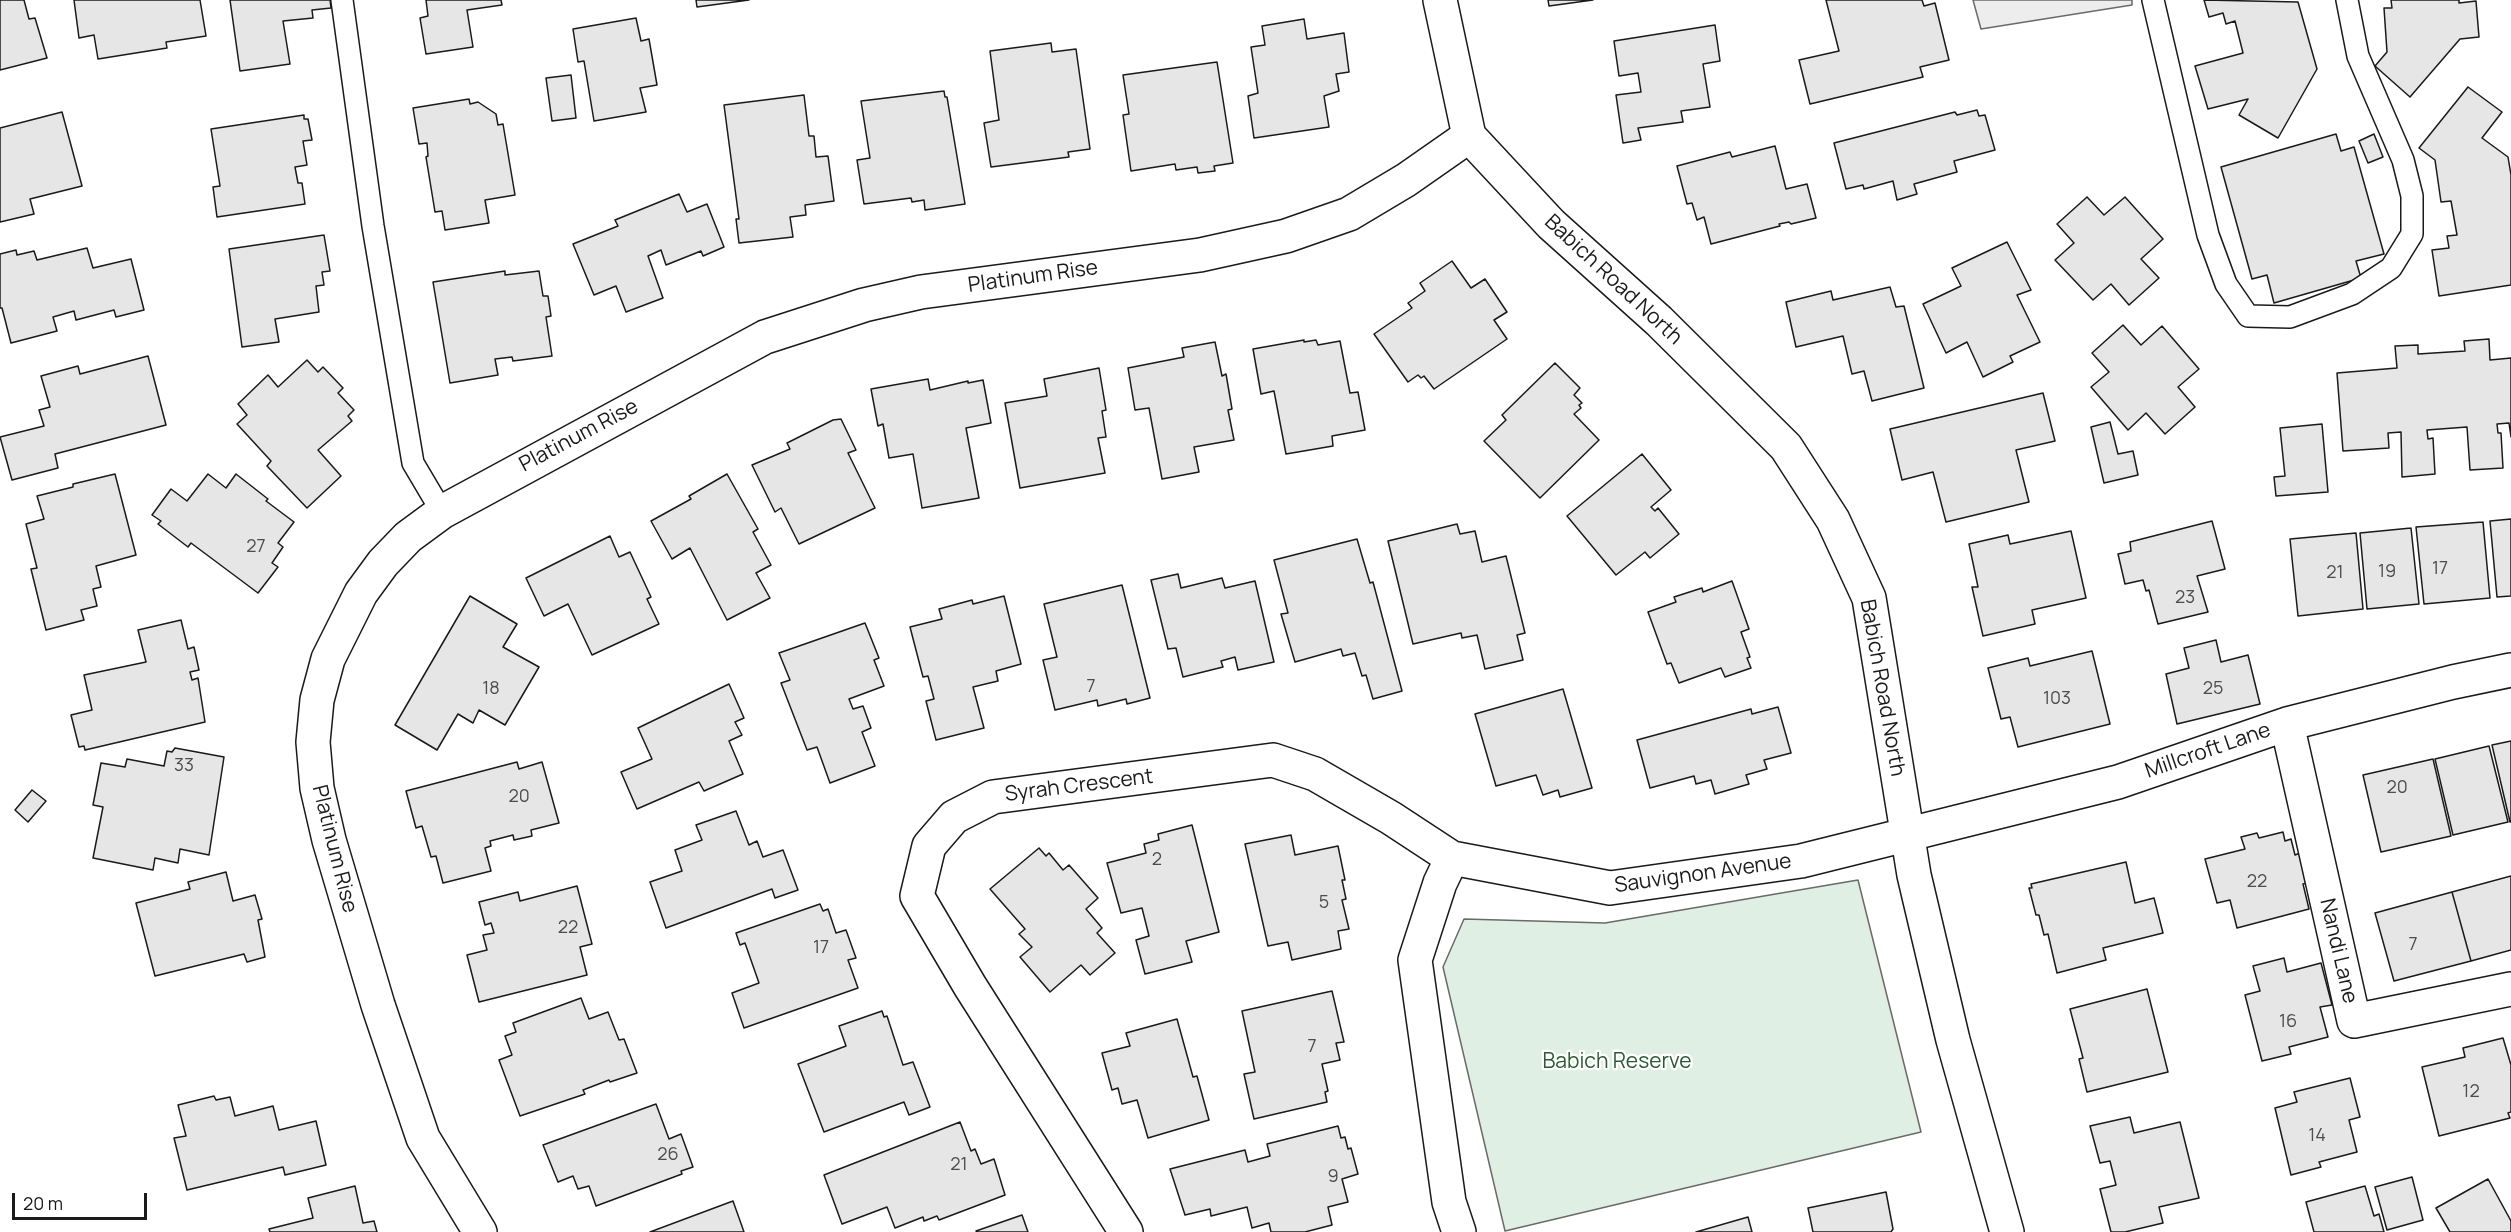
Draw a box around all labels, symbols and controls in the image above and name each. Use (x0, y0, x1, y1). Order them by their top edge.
street label: Babich Road North (1539, 210, 1687, 350)
street label: Platinum Rise (966, 255, 1100, 299)
street label: Platinum Rise (515, 394, 643, 478)
house number: 27 (246, 536, 266, 558)
house number: 17 (2432, 558, 2448, 580)
house number: 19 (2378, 561, 2396, 583)
house number: 21 (2326, 562, 2344, 584)
house number: 23 (2175, 587, 2195, 609)
street label: Babich Road North (1854, 597, 1910, 779)
house number: 7 (1086, 676, 1096, 698)
house number: 18 (482, 678, 500, 700)
house number: 25 (2203, 678, 2223, 700)
house number: 103 (2043, 688, 2071, 710)
street label: Millcroft Lane (2142, 718, 2274, 784)
house number: 33 (174, 755, 194, 777)
street label: Syrah Crescent (1003, 764, 1155, 808)
house number: 20 (2386, 777, 2408, 799)
street label: Platinum Rise (306, 782, 362, 916)
house number: 20 (508, 786, 530, 808)
house number: 2 (1152, 849, 1162, 871)
street label: Sauvignon Avenue (1613, 849, 1793, 899)
house number: 22 (2247, 871, 2267, 893)
house number: 5 (1319, 892, 1329, 914)
street label: Nandi Lane (2314, 896, 2362, 1006)
house number: 22 (558, 917, 578, 939)
house number: 7 (2408, 934, 2418, 956)
house number: 17 (813, 937, 829, 959)
house number: 16 (2279, 1011, 2297, 1033)
house number: 7 (1307, 1036, 1317, 1058)
park label: Babich Reserve (1542, 1049, 1692, 1075)
house number: 12 (2462, 1081, 2480, 1103)
house number: 14 (2308, 1125, 2326, 1147)
house number: 26 (657, 1144, 679, 1166)
house number: 21 (950, 1154, 968, 1176)
house number: 9 (1327, 1166, 1339, 1188)
scale bar (15, 1181, 150, 1219)
text: 20 m (23, 1191, 63, 1215)

